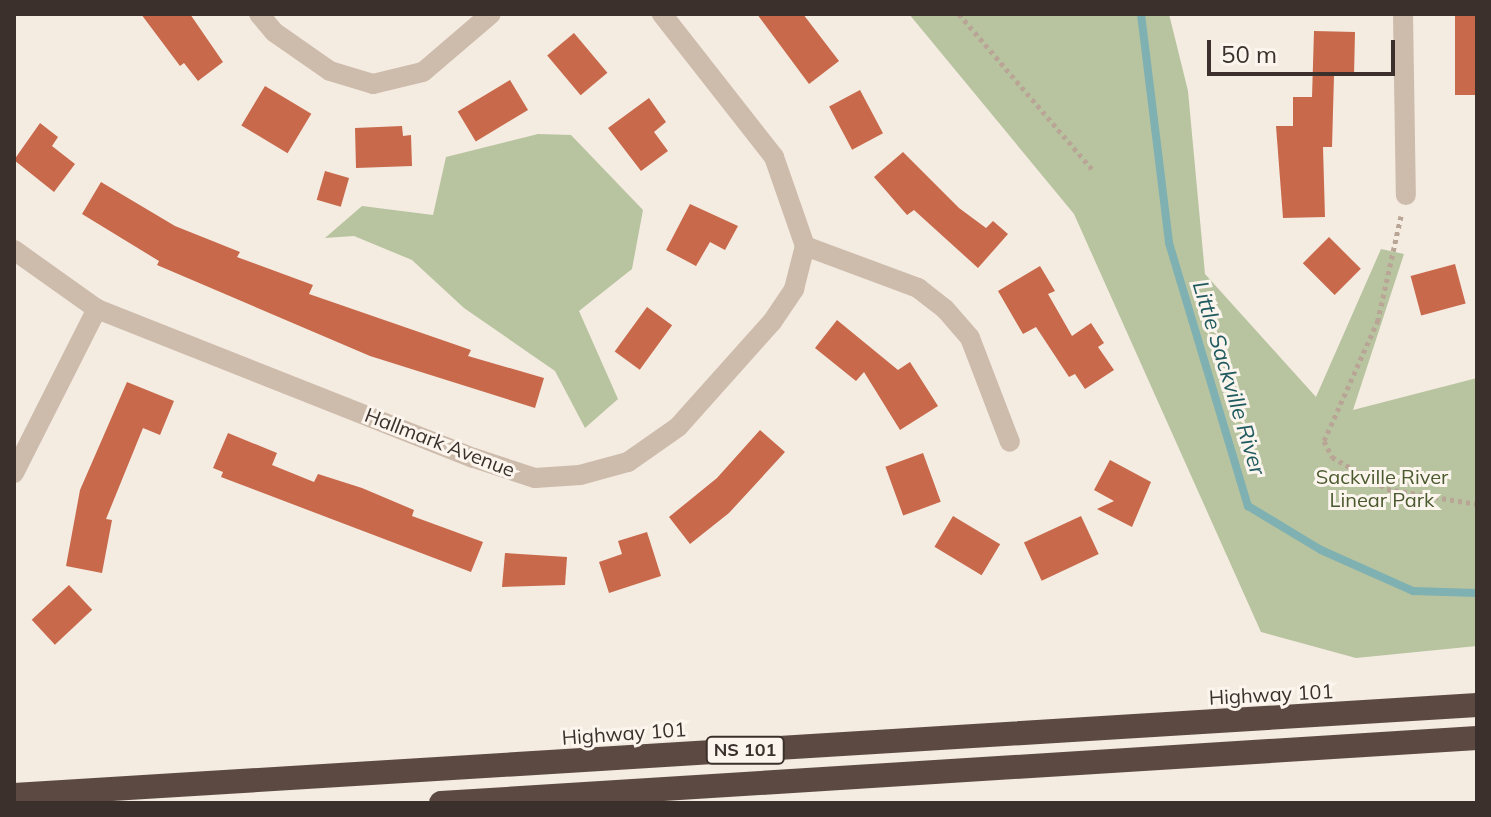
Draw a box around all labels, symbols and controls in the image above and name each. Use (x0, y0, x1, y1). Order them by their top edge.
scale bar (1211, 24, 1399, 74)
text: 50 m (1221, 39, 1277, 69)
water label: Little Sackville River (1187, 278, 1271, 478)
street label: Hallmark Avenue (362, 402, 518, 482)
park label: Sackville River Linear Park (1316, 465, 1448, 512)
street label: Highway 101 (1208, 679, 1334, 709)
street label: Highway 101 (561, 717, 687, 749)
road number: NS 101 (705, 736, 785, 764)

